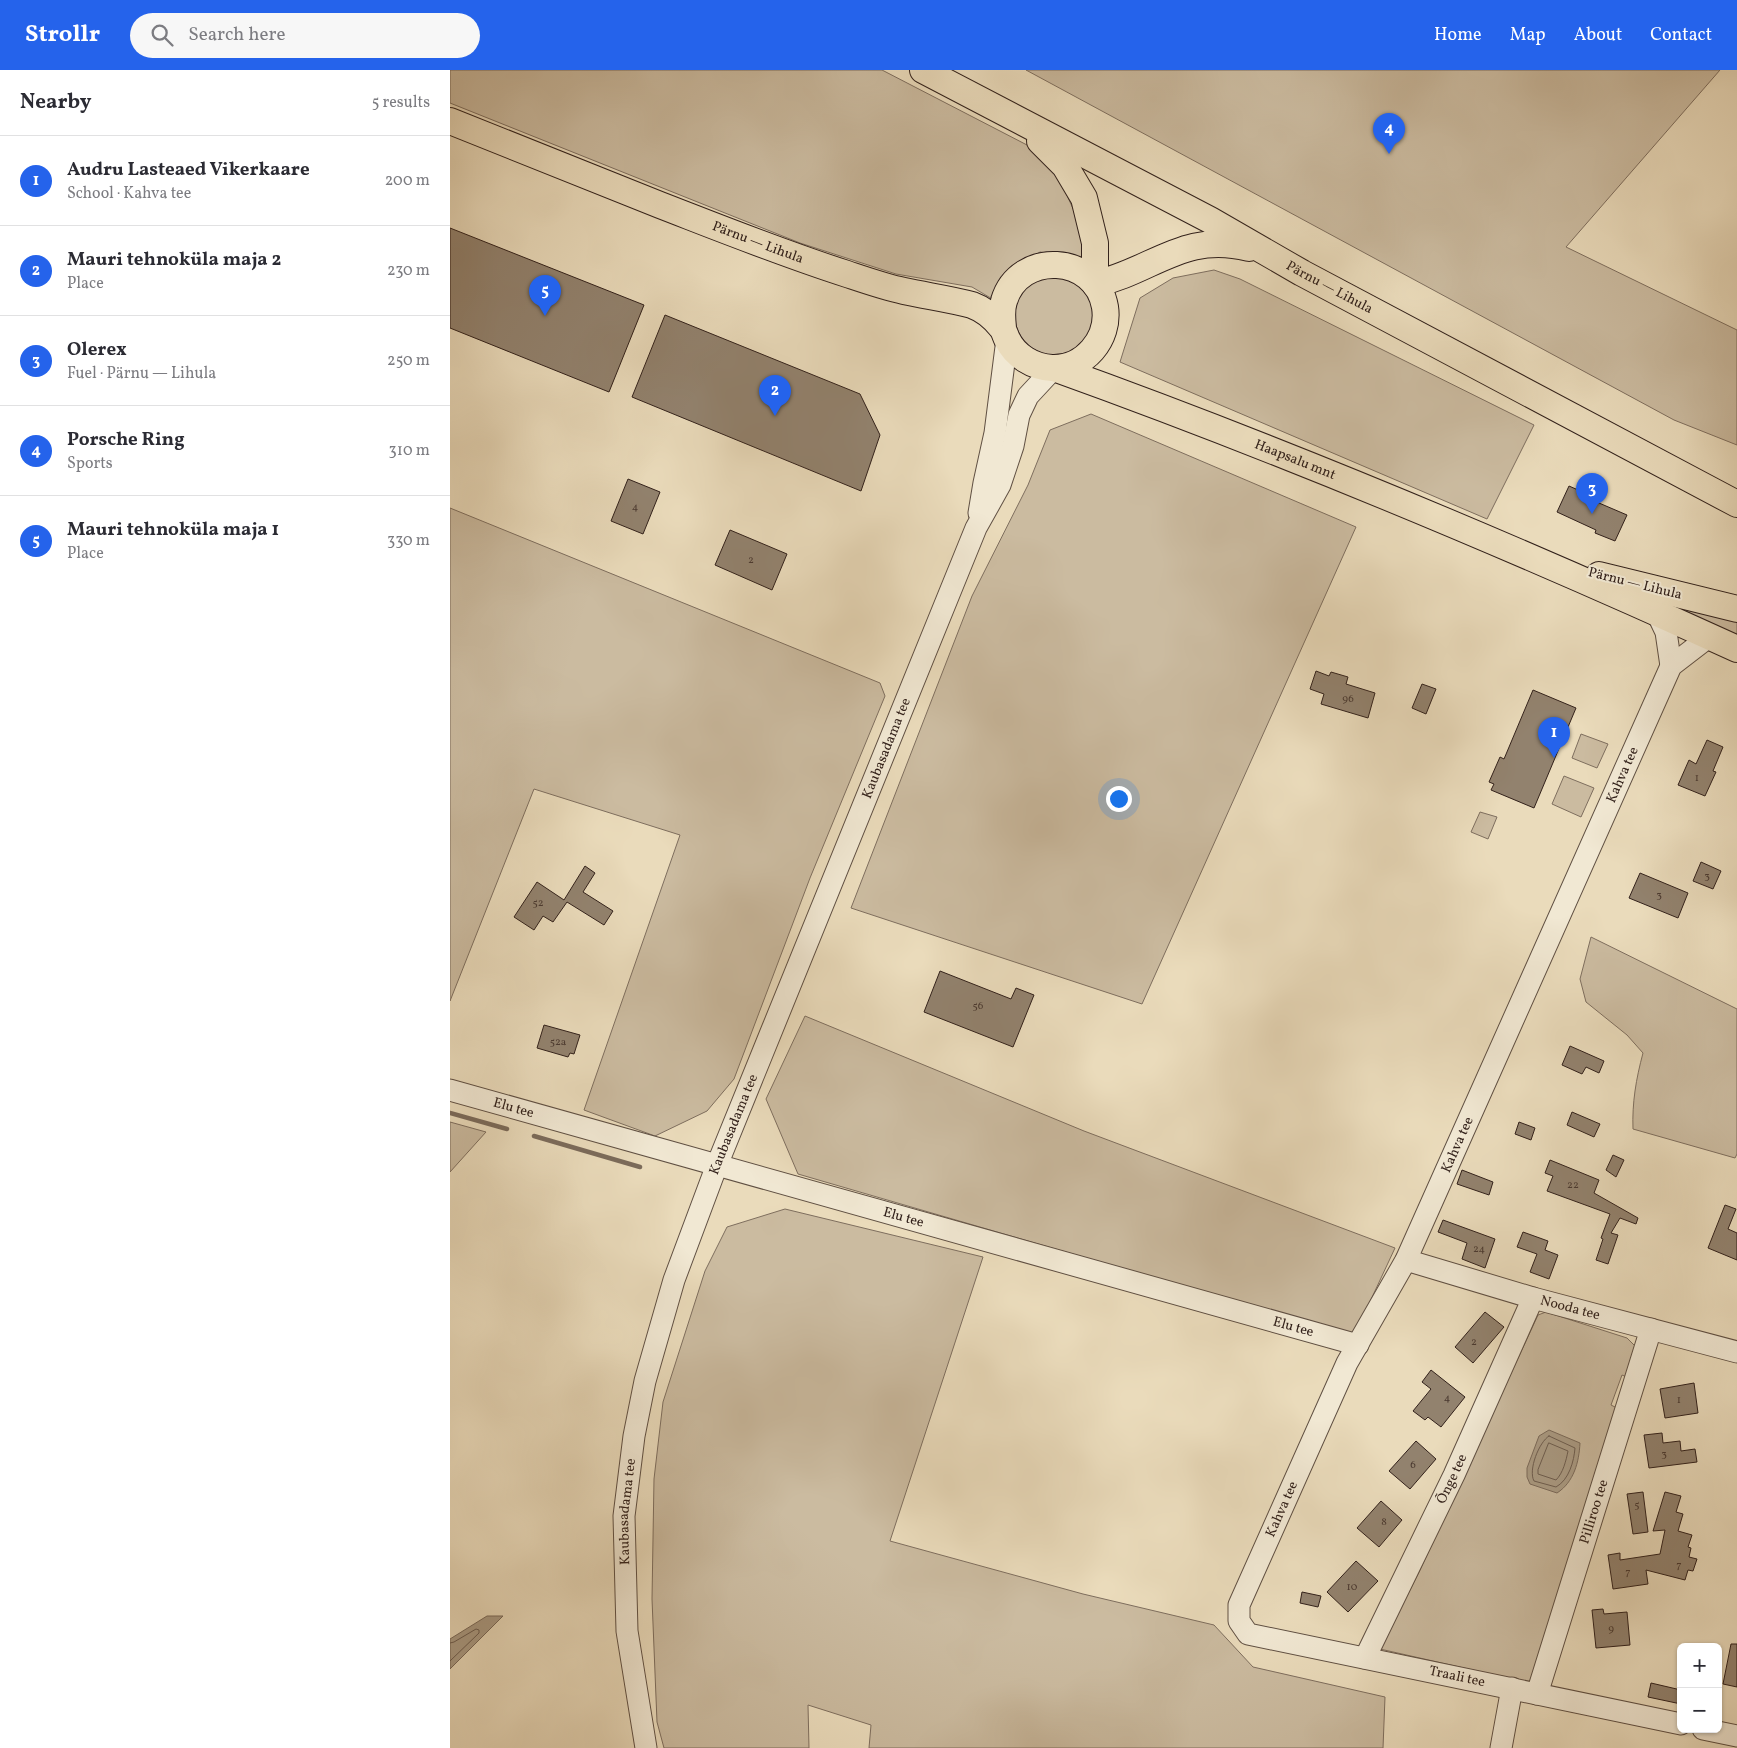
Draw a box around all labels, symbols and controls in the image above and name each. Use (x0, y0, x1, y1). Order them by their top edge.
search box (130, 13, 480, 58)
text: Strollr (25, 18, 100, 52)
icon: search (148, 21, 176, 49)
text: Search here (188, 22, 286, 48)
text: Home (1434, 23, 1482, 48)
text: Map (1510, 23, 1546, 48)
text: About (1574, 23, 1622, 48)
text: Contact (1650, 23, 1712, 48)
text: Nearby (20, 88, 91, 117)
text: 5 results (372, 92, 430, 114)
pin: 4 (1373, 113, 1405, 154)
text: Audru Lasteaed Vikerkaare (67, 157, 310, 183)
text: 1 (33, 170, 39, 192)
text: 200 m (385, 170, 430, 192)
text: School · Kahva tee (67, 183, 191, 205)
street label: Pärnu — Lihula (709, 217, 806, 268)
text: Mauri tehnoküla maja 2 (67, 247, 281, 273)
street label: Pärnu — Lihula (1282, 256, 1376, 318)
text: 2 (32, 260, 40, 282)
text: 230 m (387, 260, 430, 282)
text: Place (67, 273, 104, 295)
pin: 5 (529, 275, 561, 316)
text: Olerex (67, 337, 127, 363)
text: 3 (32, 350, 40, 372)
text: 250 m (387, 350, 430, 372)
text: Fuel · Pärnu — Lihula (67, 363, 216, 385)
pin: 2 (759, 375, 791, 416)
text: Porsche Ring (67, 427, 185, 453)
street label: Haapsalu mnt (1252, 435, 1339, 484)
text: 4 (31, 440, 41, 462)
text: 310 m (389, 440, 430, 462)
text: Sports (67, 453, 113, 475)
pin: 3 (1576, 473, 1608, 514)
house number: 4 (632, 500, 639, 515)
text: Mauri tehnoküla maja 1 (67, 517, 279, 543)
text: 5 (32, 530, 40, 552)
text: 330 m (387, 530, 430, 552)
text: Place (67, 543, 104, 565)
house number: 2 (748, 553, 754, 568)
street label: Pärnu — Lihula (1586, 563, 1684, 605)
house number: 96 (1342, 692, 1354, 707)
street label: Kaubasadama tee (857, 695, 916, 801)
pin: 1 (1538, 717, 1570, 758)
street label: Kahva tee (1602, 743, 1643, 806)
house number: 1 (1695, 771, 1699, 786)
your location (1106, 786, 1132, 812)
house number: 3 (1704, 869, 1710, 884)
house number: 3 (1656, 888, 1662, 903)
house number: 52 (532, 896, 544, 911)
house number: 56 (973, 999, 984, 1014)
house number: 52a (550, 1035, 567, 1050)
street label: Kaubasadama tee (705, 1071, 763, 1177)
street label: Elu tee (491, 1093, 536, 1123)
street label: Kahva tee (1437, 1113, 1478, 1176)
house number: 22 (1567, 1178, 1579, 1193)
street label: Elu tee (881, 1203, 926, 1232)
house number: 24 (1473, 1242, 1485, 1257)
street label: Nooda tee (1538, 1291, 1602, 1325)
street label: Elu tee (1271, 1312, 1316, 1342)
house number: 2 (1471, 1335, 1477, 1350)
house number: 4 (1444, 1391, 1451, 1406)
house number: 1 (1677, 1393, 1681, 1408)
house number: 3 (1661, 1447, 1667, 1462)
street label: Õnge tee (1432, 1451, 1472, 1507)
street label: Kaubasadama tee (614, 1457, 641, 1565)
house number: 6 (1410, 1458, 1416, 1473)
street label: Pilliroo tee (1575, 1477, 1613, 1546)
street label: Kahva tee (1261, 1478, 1303, 1540)
house number: 5 (1634, 1498, 1640, 1513)
house number: 8 (1381, 1515, 1387, 1530)
house number: 7 (1676, 1558, 1682, 1573)
house number: 7 (1625, 1565, 1631, 1580)
house number: 10 (1347, 1580, 1358, 1595)
house number: 9 (1608, 1622, 1614, 1637)
map controls (1677, 1643, 1722, 1733)
button: + (1677, 1643, 1722, 1688)
street label: Traali tee (1427, 1662, 1487, 1692)
button: − (1677, 1688, 1722, 1733)

